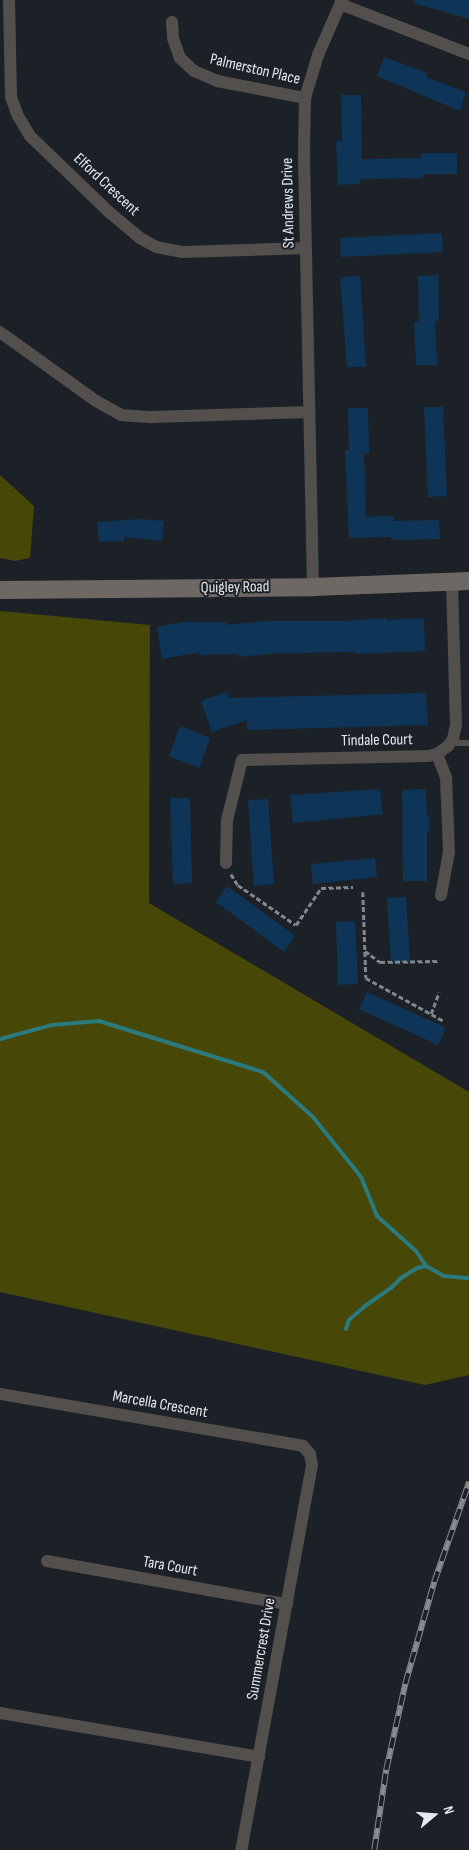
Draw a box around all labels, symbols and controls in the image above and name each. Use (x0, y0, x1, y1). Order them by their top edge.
street label: Palmerston Place (208, 50, 302, 90)
street label: Elford Crescent (69, 150, 143, 220)
street label: St Andrews Drive (279, 157, 299, 249)
street label: Quigley Road (201, 578, 269, 598)
street label: Tindale Court (341, 731, 413, 751)
street label: Marcella Crescent (111, 1387, 209, 1423)
street label: Tara Court (141, 1553, 199, 1581)
street label: Summercrest Drive (244, 1597, 280, 1701)
north arrow (409, 1790, 459, 1840)
text: N (439, 1804, 458, 1816)

